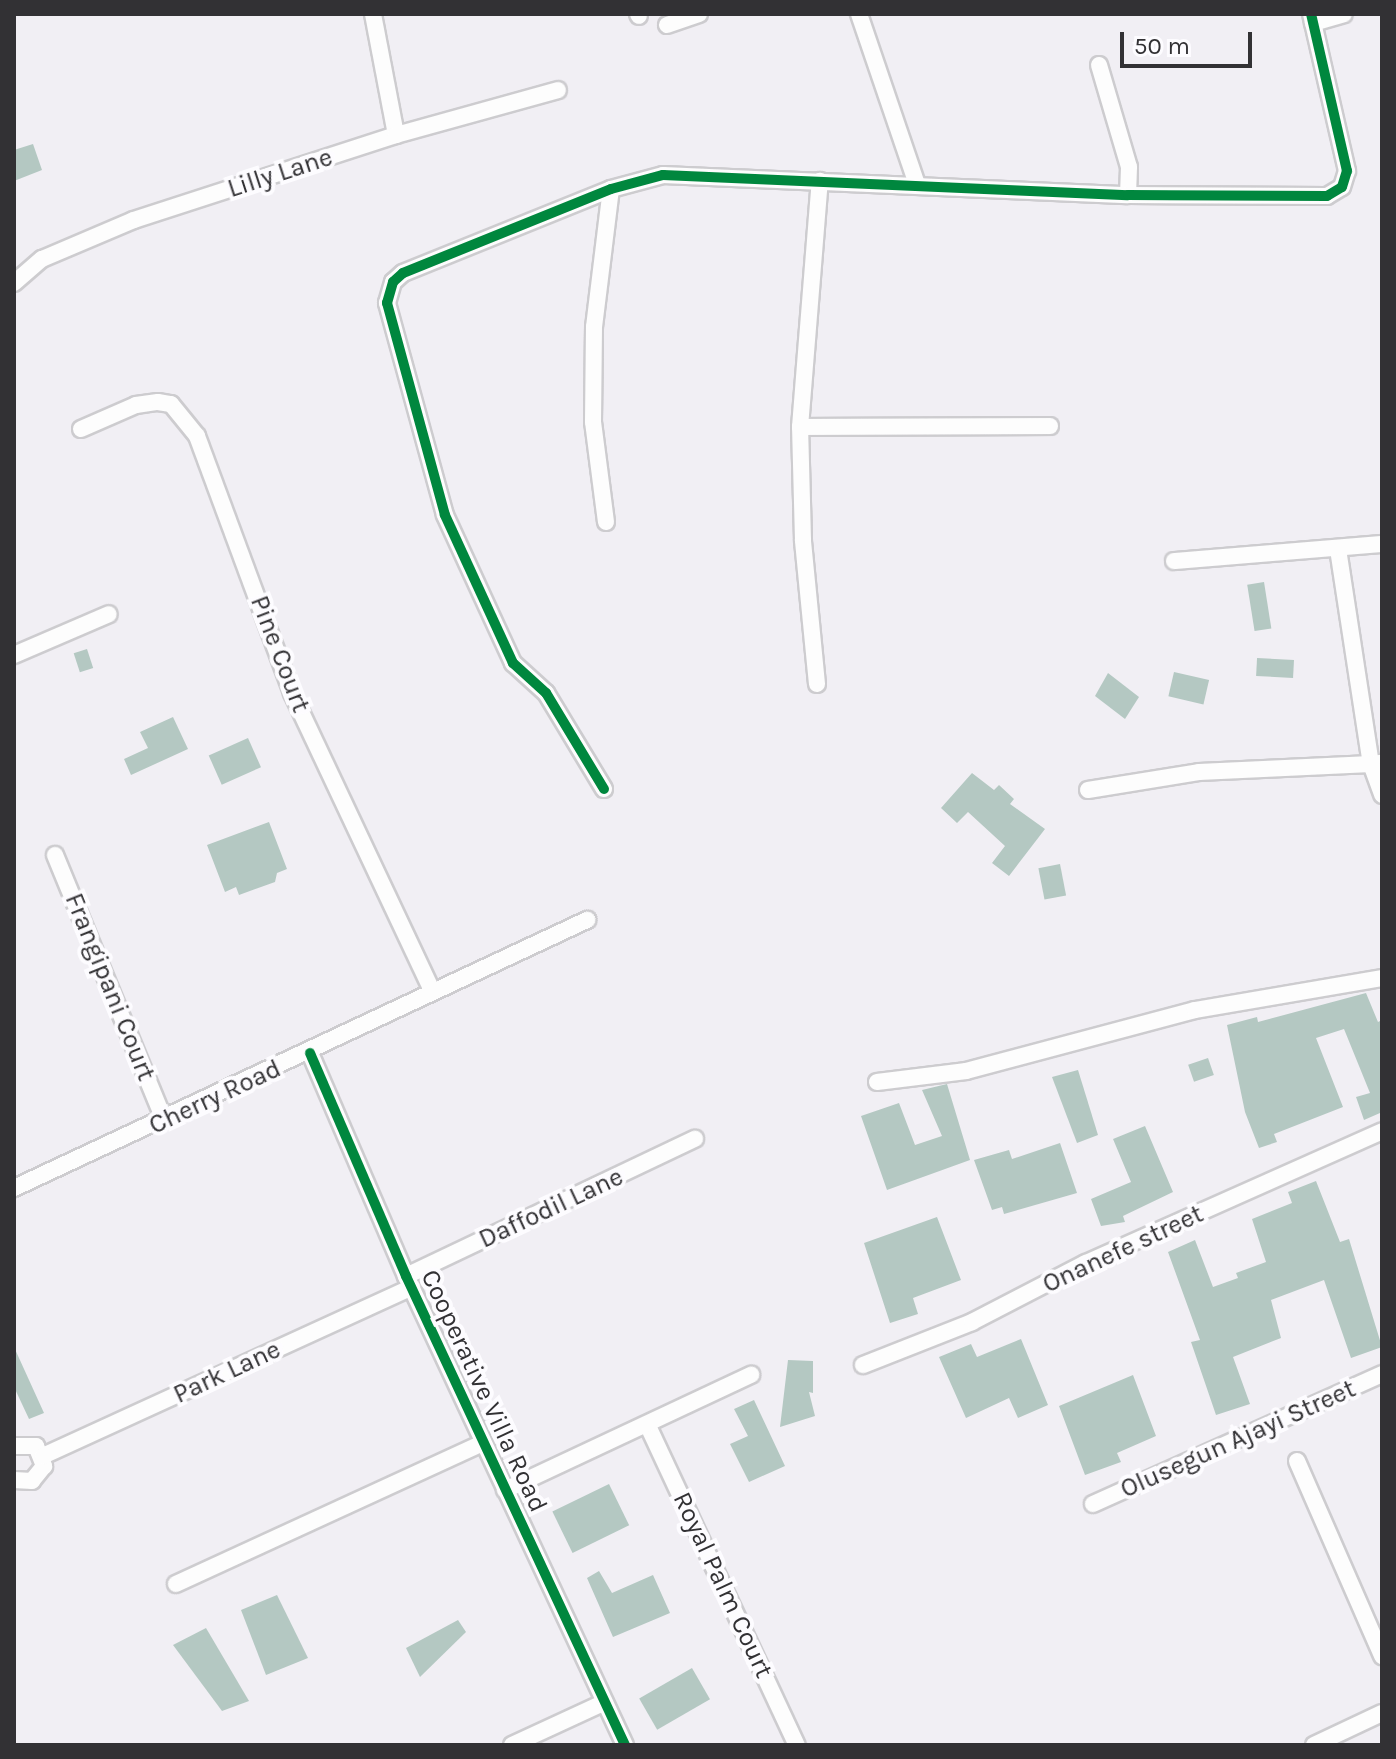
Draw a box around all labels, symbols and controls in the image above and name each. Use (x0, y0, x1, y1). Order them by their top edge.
scale bar (1124, 16, 1256, 66)
text: 50 m (1134, 32, 1190, 60)
street label: Lilly Lane (224, 141, 336, 205)
street label: Pine Court (244, 591, 316, 717)
street label: Frangipani Court (58, 889, 162, 1085)
street label: Cherry Road (144, 1053, 286, 1141)
street label: Daffodil Lane (474, 1161, 628, 1255)
street label: Onanefe street (1038, 1198, 1208, 1300)
street label: Cooperative Villa Road (414, 1265, 554, 1517)
street label: Park Lane (169, 1334, 285, 1410)
street label: Olusegun Ajayi Street (1116, 1373, 1360, 1505)
street label: Royal Palm Court (666, 1487, 780, 1683)

